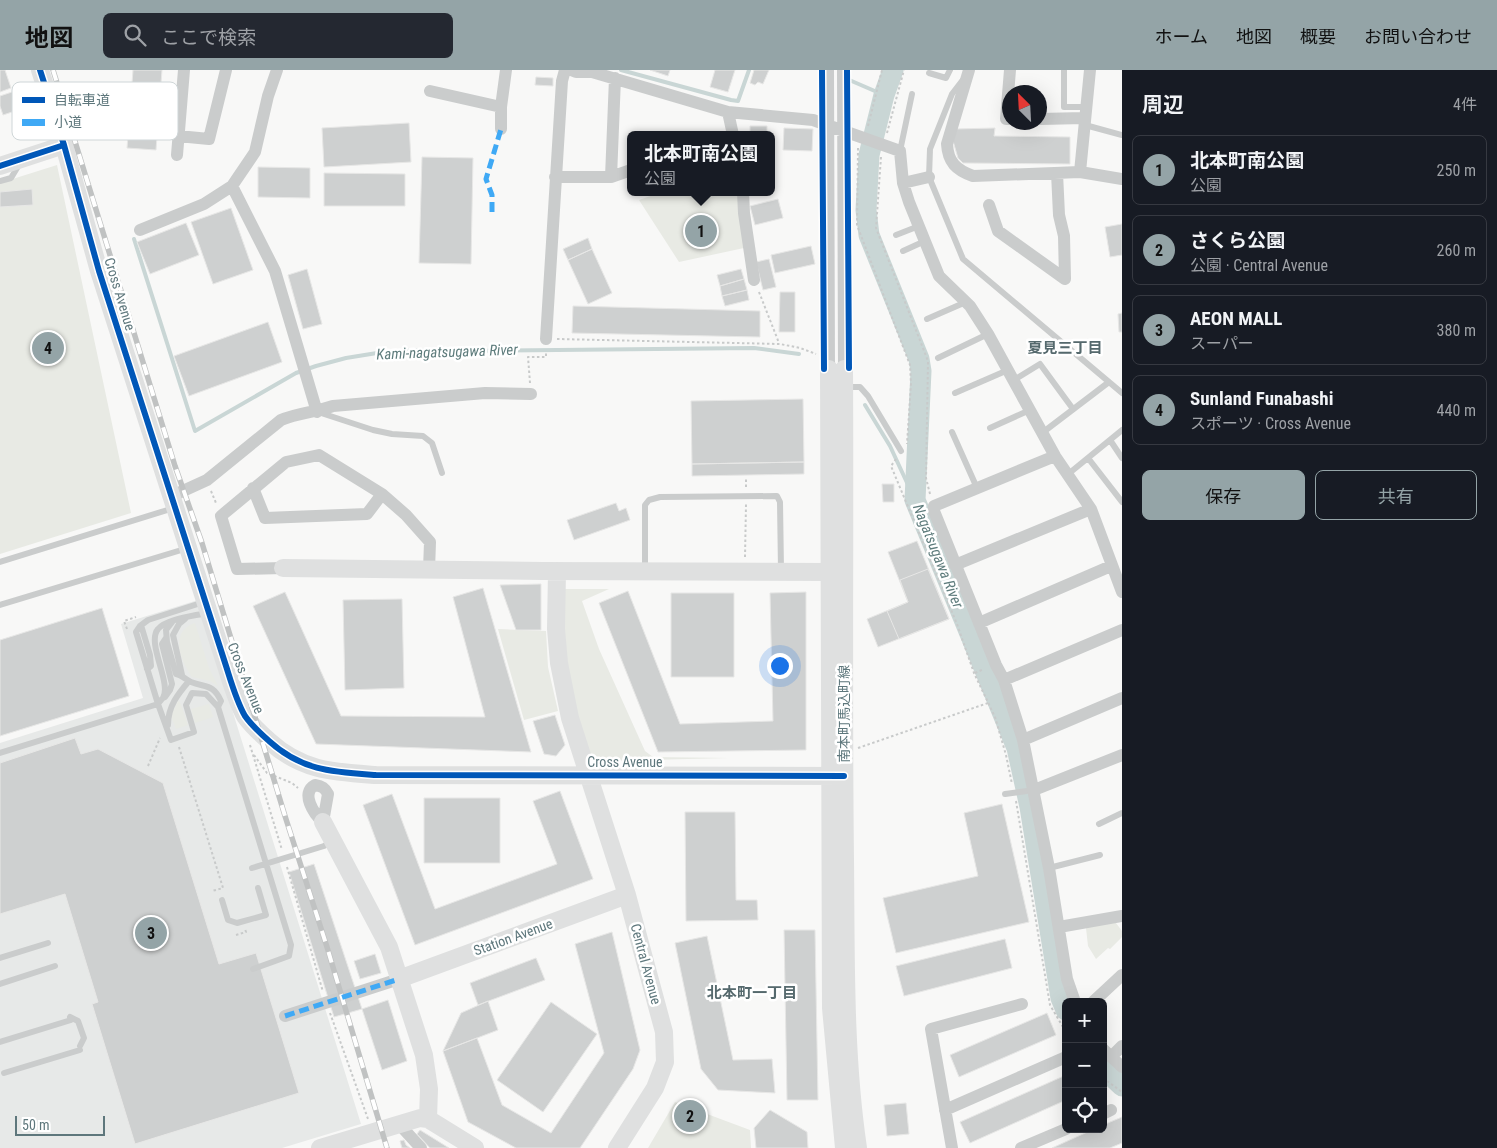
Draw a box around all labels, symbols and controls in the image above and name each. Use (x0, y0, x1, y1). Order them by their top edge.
search box (103, 13, 453, 58)
icon: search (121, 21, 149, 49)
text: 地図 (25, 24, 73, 52)
text: ここで検索 (161, 26, 256, 49)
text: ホーム (1155, 26, 1208, 47)
text: 地図 (1236, 26, 1272, 47)
text: 概要 (1300, 26, 1336, 47)
text: お問い合わせ (1364, 26, 1472, 47)
legend (12, 82, 178, 140)
north arrow (1002, 85, 1047, 130)
text: 自転車道 (54, 92, 110, 108)
text: 周辺 (1142, 93, 1184, 117)
text: 4件 (1453, 95, 1477, 114)
text: 小道 (54, 114, 82, 130)
popup (627, 131, 775, 196)
text: 北本町南公園 (644, 142, 758, 165)
text: 北本町南公園 (1190, 149, 1304, 172)
text: 1 (1155, 161, 1163, 180)
text: 250 m (1437, 161, 1476, 180)
text: 公園 (644, 169, 676, 188)
text: 公園 (1190, 176, 1222, 195)
pin: 1 (685, 212, 717, 250)
text: さくら公園 (1190, 229, 1285, 252)
text: 2 (1155, 241, 1163, 260)
text: 260 m (1437, 241, 1476, 260)
street label: Cross Avenue (101, 256, 139, 333)
text: 公園 · Central Avenue (1190, 256, 1328, 275)
text: AEON MALL (1190, 307, 1282, 330)
text: 3 (1155, 321, 1163, 340)
text: 380 m (1437, 321, 1476, 340)
pin: 4 (32, 329, 64, 367)
text: スーパー (1190, 334, 1254, 353)
district label: 夏見三丁目 (1027, 339, 1103, 357)
water label: Kami-nagatsugawa River (376, 341, 519, 363)
text: Sunland Funabashi (1190, 387, 1333, 410)
text: 4 (1155, 401, 1163, 420)
text: 440 m (1437, 401, 1476, 420)
text: スポーツ · Cross Avenue (1190, 414, 1351, 433)
button: 保存 (1142, 470, 1305, 520)
button: 共有 (1315, 470, 1477, 520)
water label: Nagatsugawa River (909, 501, 967, 611)
street label: Cross Avenue (224, 640, 268, 716)
your location (767, 653, 793, 679)
street label: 南本町馬込町線 (836, 665, 852, 763)
street label: Cross Avenue (587, 754, 663, 770)
pin: 3 (135, 914, 167, 952)
street label: Station Avenue (471, 915, 555, 959)
street label: Central Avenue (628, 922, 665, 1007)
district label: 北本町一丁目 (707, 984, 797, 1002)
map controls (1062, 998, 1107, 1133)
button: + (1062, 998, 1107, 1043)
button: − (1062, 1043, 1107, 1088)
button: locate (1062, 1088, 1107, 1133)
pin: 2 (674, 1097, 706, 1135)
scale bar (15, 1113, 105, 1136)
text: 50 m (22, 1117, 50, 1133)

